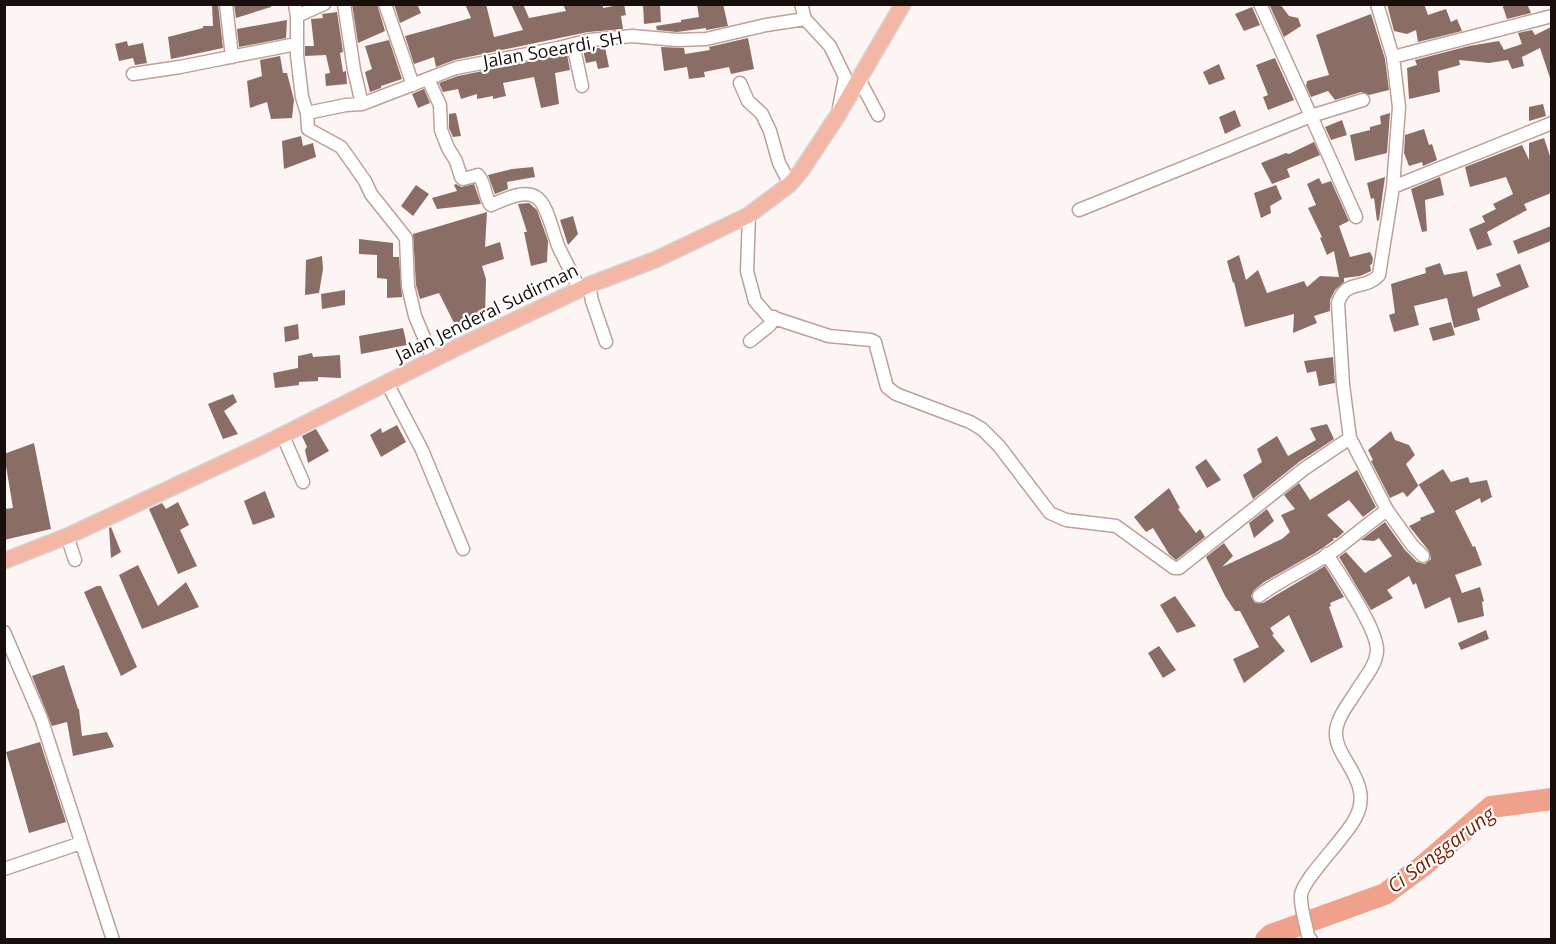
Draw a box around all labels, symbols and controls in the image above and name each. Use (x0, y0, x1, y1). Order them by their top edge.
street label: Jalan Soeardi, SH (479, 25, 624, 73)
street label: Jalan Jenderal Sudirman (389, 257, 582, 368)
water label: Ci Sanggarung (1381, 800, 1501, 899)

